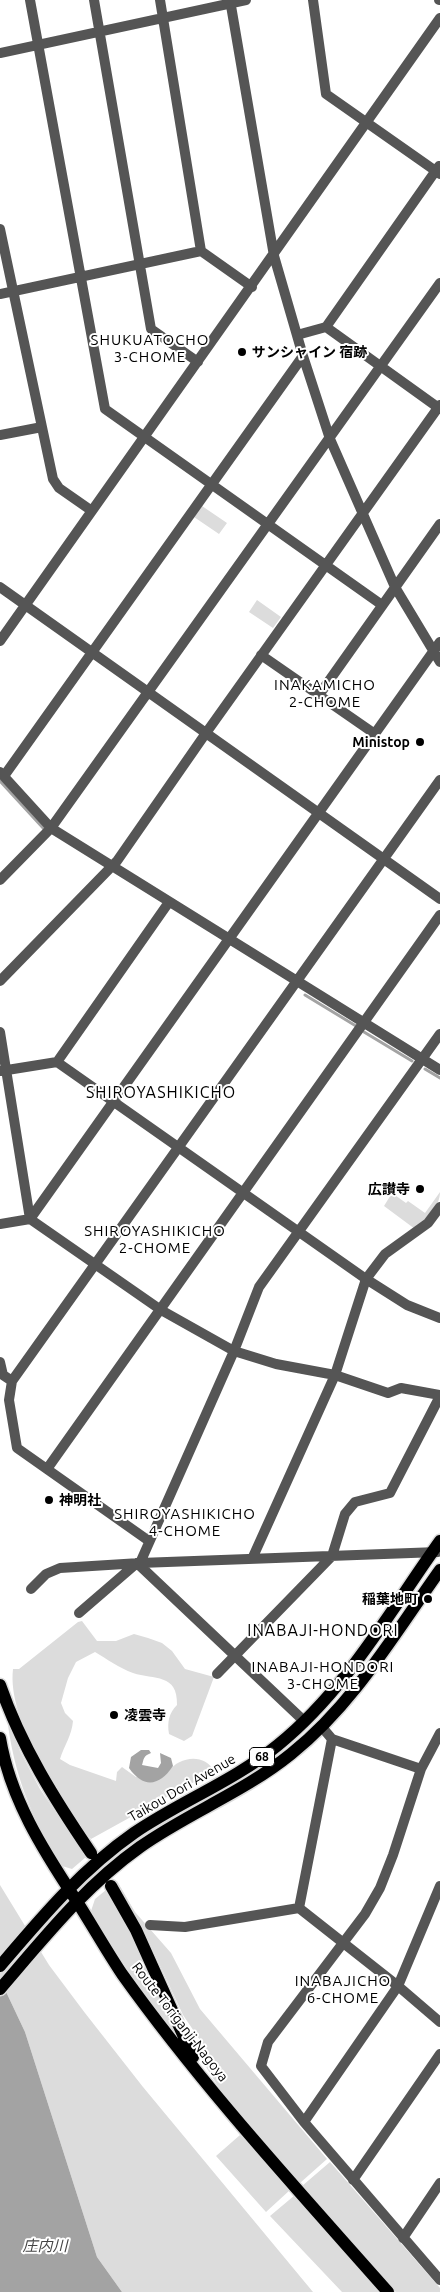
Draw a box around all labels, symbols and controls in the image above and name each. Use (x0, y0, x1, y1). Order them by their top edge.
district label: SHUKUATOCHO 3-CHOME (89, 331, 211, 366)
place label: サンシャイン 宿跡 (252, 344, 367, 360)
marker: サンシャイン 宿跡 (236, 346, 248, 358)
district label: INAKAMICHO 2-CHOME (273, 676, 377, 711)
place label: Ministop (352, 734, 410, 750)
marker: Ministop (414, 736, 426, 748)
district label: SHIROYASHIKICHO (84, 1083, 238, 1103)
place label: 広讃寺 (368, 1181, 410, 1197)
marker: 広讃寺 (414, 1183, 426, 1195)
district label: SHIROYASHIKICHO 2-CHOME (82, 1222, 228, 1257)
place label: 神明社 (59, 1492, 101, 1508)
marker: 神明社 (43, 1494, 55, 1506)
district label: SHIROYASHIKICHO 4-CHOME (112, 1505, 258, 1540)
place label: 稲葉地町 (362, 1591, 418, 1607)
marker: 稲葉地町 (422, 1593, 434, 1605)
district label: INABAJI-HONDORI (245, 1621, 401, 1641)
district label: INABAJI-HONDORI 3-CHOME (250, 1658, 396, 1693)
place label: 凌雲寺 (124, 1707, 166, 1723)
marker: 凌雲寺 (108, 1709, 120, 1721)
road number: 68 (250, 1748, 274, 1766)
street label: Taikou Dori Avenue (125, 1750, 239, 1826)
street label: Route Toriganji-Nagoya (128, 1959, 232, 2085)
district label: INABAJICHO 6-CHOME (293, 1972, 393, 2007)
water label: 庄内川 (23, 2237, 67, 2255)

